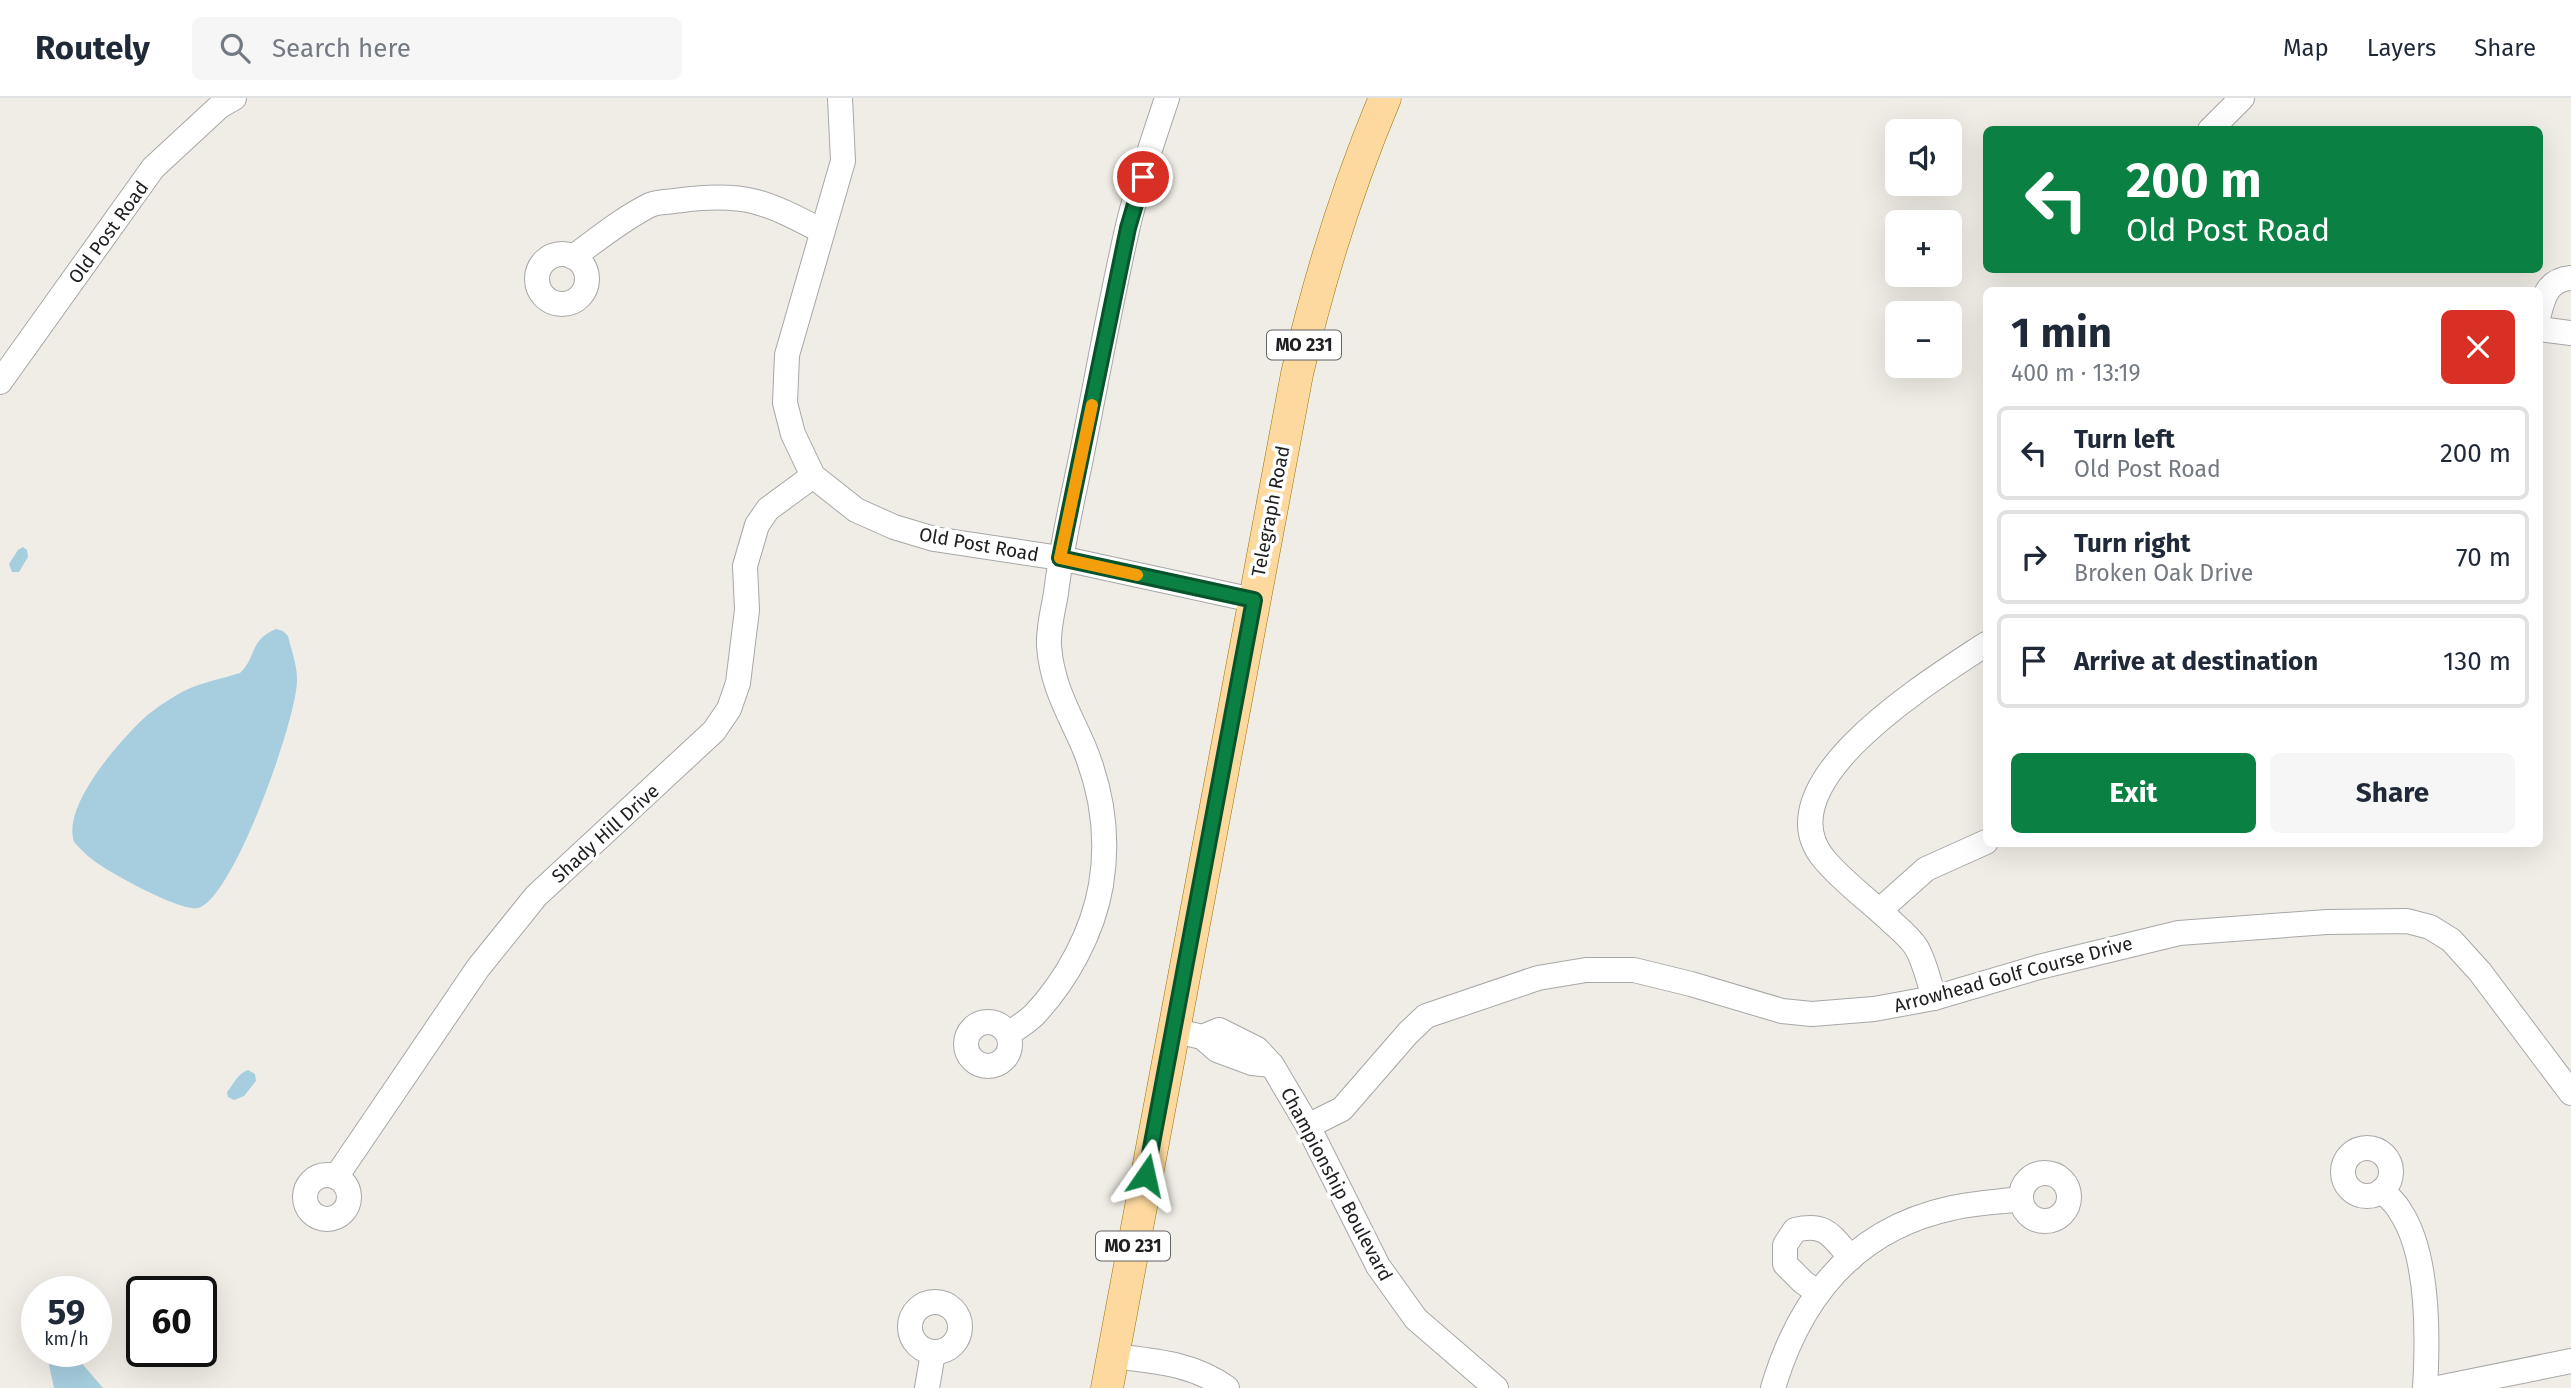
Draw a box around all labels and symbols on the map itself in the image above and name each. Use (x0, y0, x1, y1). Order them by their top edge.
pin (1113, 147, 1173, 207)
street label: Old Post Road (63, 177, 153, 288)
road number: MO 231 (1267, 330, 1341, 360)
street label: Telegraph Road (1247, 444, 1294, 579)
street label: Old Post Road (917, 523, 1041, 566)
street label: Shady Hill Drive (547, 779, 664, 888)
street label: Arrowhead Golf Course Drive (1891, 932, 2135, 1017)
street label: Championship Boulevard (1276, 1084, 1397, 1285)
position arrow (1109, 1138, 1183, 1212)
road number: MO 231 (1096, 1232, 1170, 1260)
speed limit sign: 60 (126, 1276, 217, 1367)

